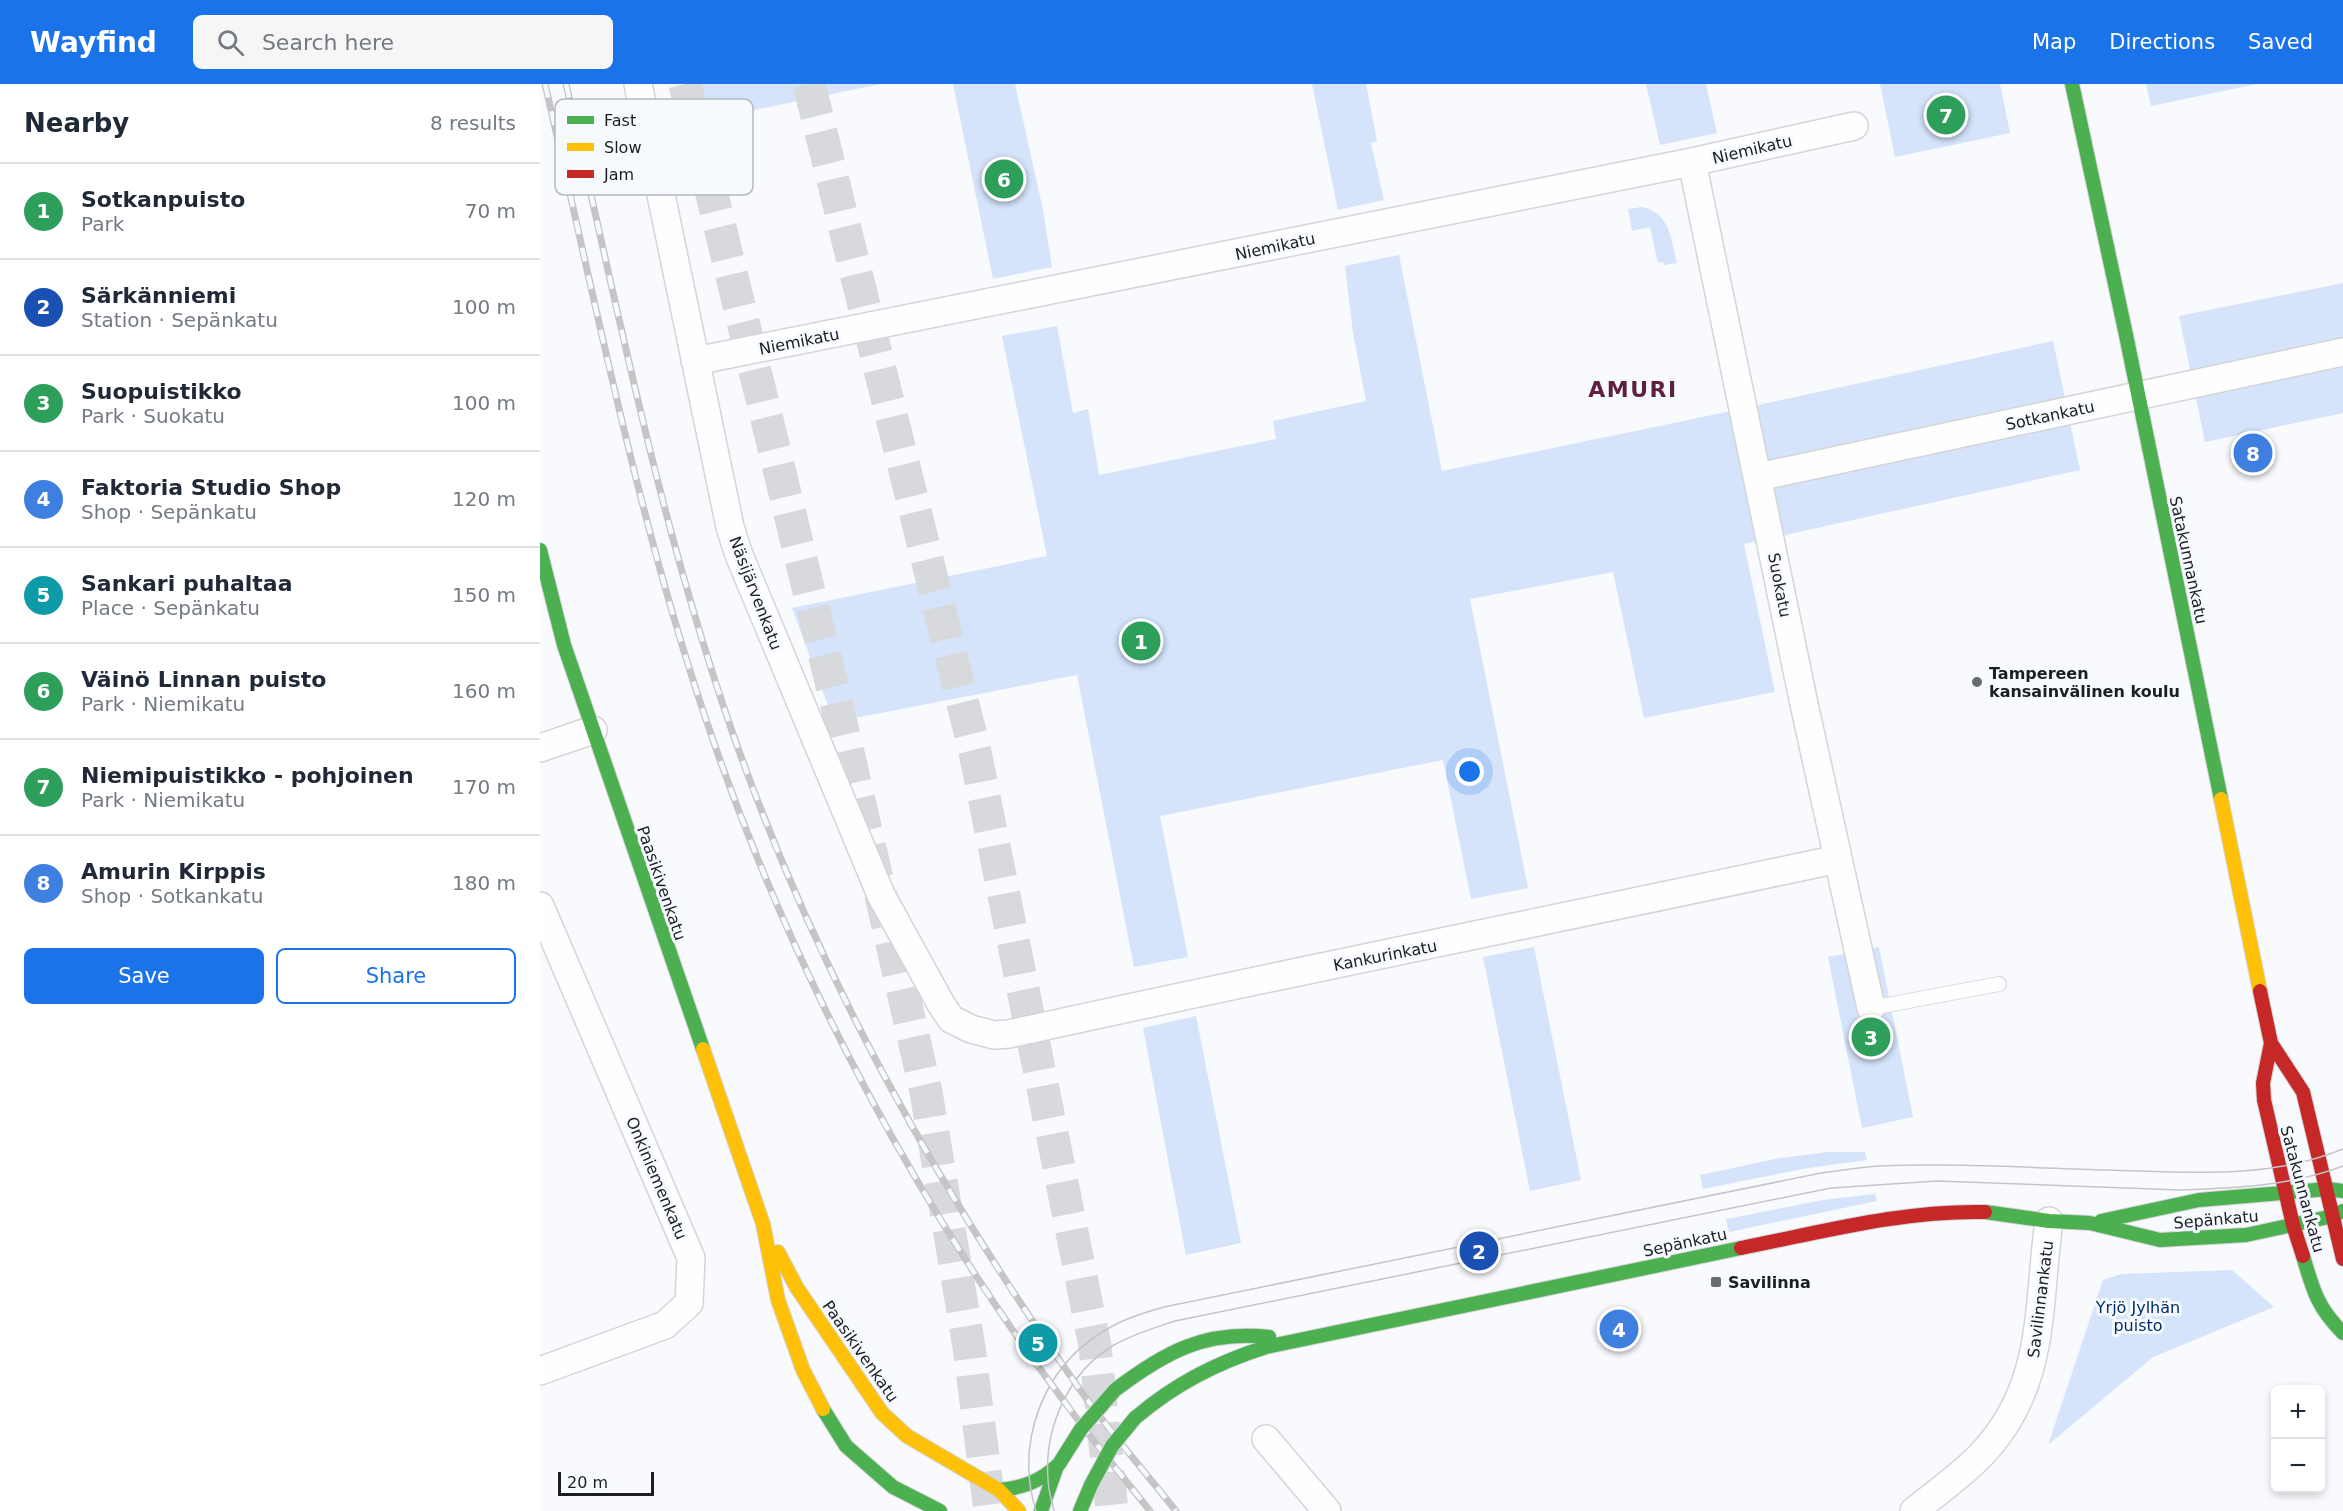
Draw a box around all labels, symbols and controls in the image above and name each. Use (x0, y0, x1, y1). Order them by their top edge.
search box (193, 15, 613, 69)
text: Wayfind (30, 26, 157, 59)
icon: search (214, 26, 247, 59)
text: Search here (262, 30, 394, 55)
text: Map (2032, 30, 2076, 54)
text: Directions (2109, 30, 2215, 54)
text: Saved (2248, 30, 2313, 54)
pin: 7 (1926, 93, 1966, 138)
legend (555, 99, 753, 195)
text: Nearby (24, 108, 129, 138)
text: 8 results (430, 111, 516, 135)
text: Fast (604, 111, 636, 130)
street label: Niemikatu (1710, 131, 1794, 168)
text: Slow (604, 138, 641, 157)
pin: 6 (984, 156, 1024, 202)
text: Jam (603, 165, 634, 184)
text: Sotkanpuisto (81, 187, 245, 212)
text: 1 (37, 199, 50, 223)
text: 70 m (465, 199, 516, 223)
text: Park (81, 212, 124, 236)
street label: Niemikatu (1233, 229, 1317, 264)
text: Särkänniemi (81, 283, 236, 308)
text: 2 (37, 295, 50, 319)
text: 100 m (452, 295, 516, 319)
text: Station · Sepänkatu (81, 308, 278, 332)
street label: Niemikatu (757, 324, 841, 359)
district label: AMURI (1588, 377, 1678, 402)
text: Suopuistikko (81, 379, 242, 404)
text: 3 (37, 391, 50, 415)
text: 100 m (452, 391, 516, 415)
street label: Sotkankatu (2004, 397, 2096, 434)
text: Park · Suokatu (81, 404, 225, 428)
pin: 8 (2234, 430, 2272, 476)
text: Faktoria Studio Shop (81, 475, 341, 500)
text: 4 (37, 487, 50, 511)
text: 120 m (452, 487, 516, 511)
street label: Satakunnankatu (2166, 494, 2211, 626)
text: Shop · Sepänkatu (81, 500, 257, 524)
street label: Näsijärvenkatu (725, 534, 786, 653)
street label: Suokatu (1764, 551, 1795, 619)
text: Sankari puhaltaa (81, 571, 293, 596)
text: 5 (37, 583, 50, 607)
text: 150 m (452, 583, 516, 607)
text: Place · Sepänkatu (81, 596, 260, 620)
pin: 1 (1122, 618, 1160, 664)
place label: Tampereen kansainvälinen koulu (1989, 664, 2180, 701)
text: Väinö Linnan puisto (81, 667, 326, 692)
marker: Tampereen kansainvälinen koulu (1970, 675, 1984, 689)
text: 6 (37, 679, 50, 703)
text: 160 m (452, 679, 516, 703)
text: Park · Niemikatu (81, 692, 245, 716)
your location (1455, 757, 1484, 786)
text: Niemipuistikko - pohjoinen (81, 763, 414, 788)
text: 7 (37, 775, 50, 799)
text: 170 m (452, 775, 516, 799)
text: Park · Niemikatu (81, 788, 245, 812)
street label: Paasikivenkatu (633, 823, 690, 943)
text: Amurin Kirppis (81, 859, 266, 884)
text: 8 (37, 871, 50, 895)
text: 180 m (452, 871, 516, 895)
text: Shop · Sotkankatu (81, 884, 263, 908)
street label: Kankurinkatu (1332, 936, 1439, 975)
button: Save (24, 948, 264, 1004)
button: Share (276, 948, 516, 1004)
pin: 3 (1852, 1014, 1890, 1060)
street label: Onkiniemenkatu (622, 1114, 691, 1243)
street label: Satakunnankatu (2276, 1124, 2329, 1255)
street label: Sepänkatu (2173, 1206, 2259, 1233)
street label: Sepänkatu (1641, 1224, 1729, 1261)
pin: 2 (1460, 1228, 1498, 1274)
street label: Savilinnankatu (2024, 1239, 2057, 1359)
place label: Savilinna (1728, 1273, 1811, 1292)
marker: Savilinna (1709, 1275, 1723, 1289)
street label: Paasikivenkatu (818, 1297, 903, 1406)
park label: Yrjö Jylhän puisto (2095, 1298, 2180, 1335)
pin: 4 (1600, 1306, 1638, 1352)
pin: 5 (1018, 1320, 1058, 1366)
map controls (2271, 1385, 2325, 1493)
button: + (2271, 1385, 2325, 1439)
button: − (2271, 1439, 2325, 1493)
scale bar (558, 1469, 654, 1496)
text: 20 m (567, 1473, 608, 1492)

